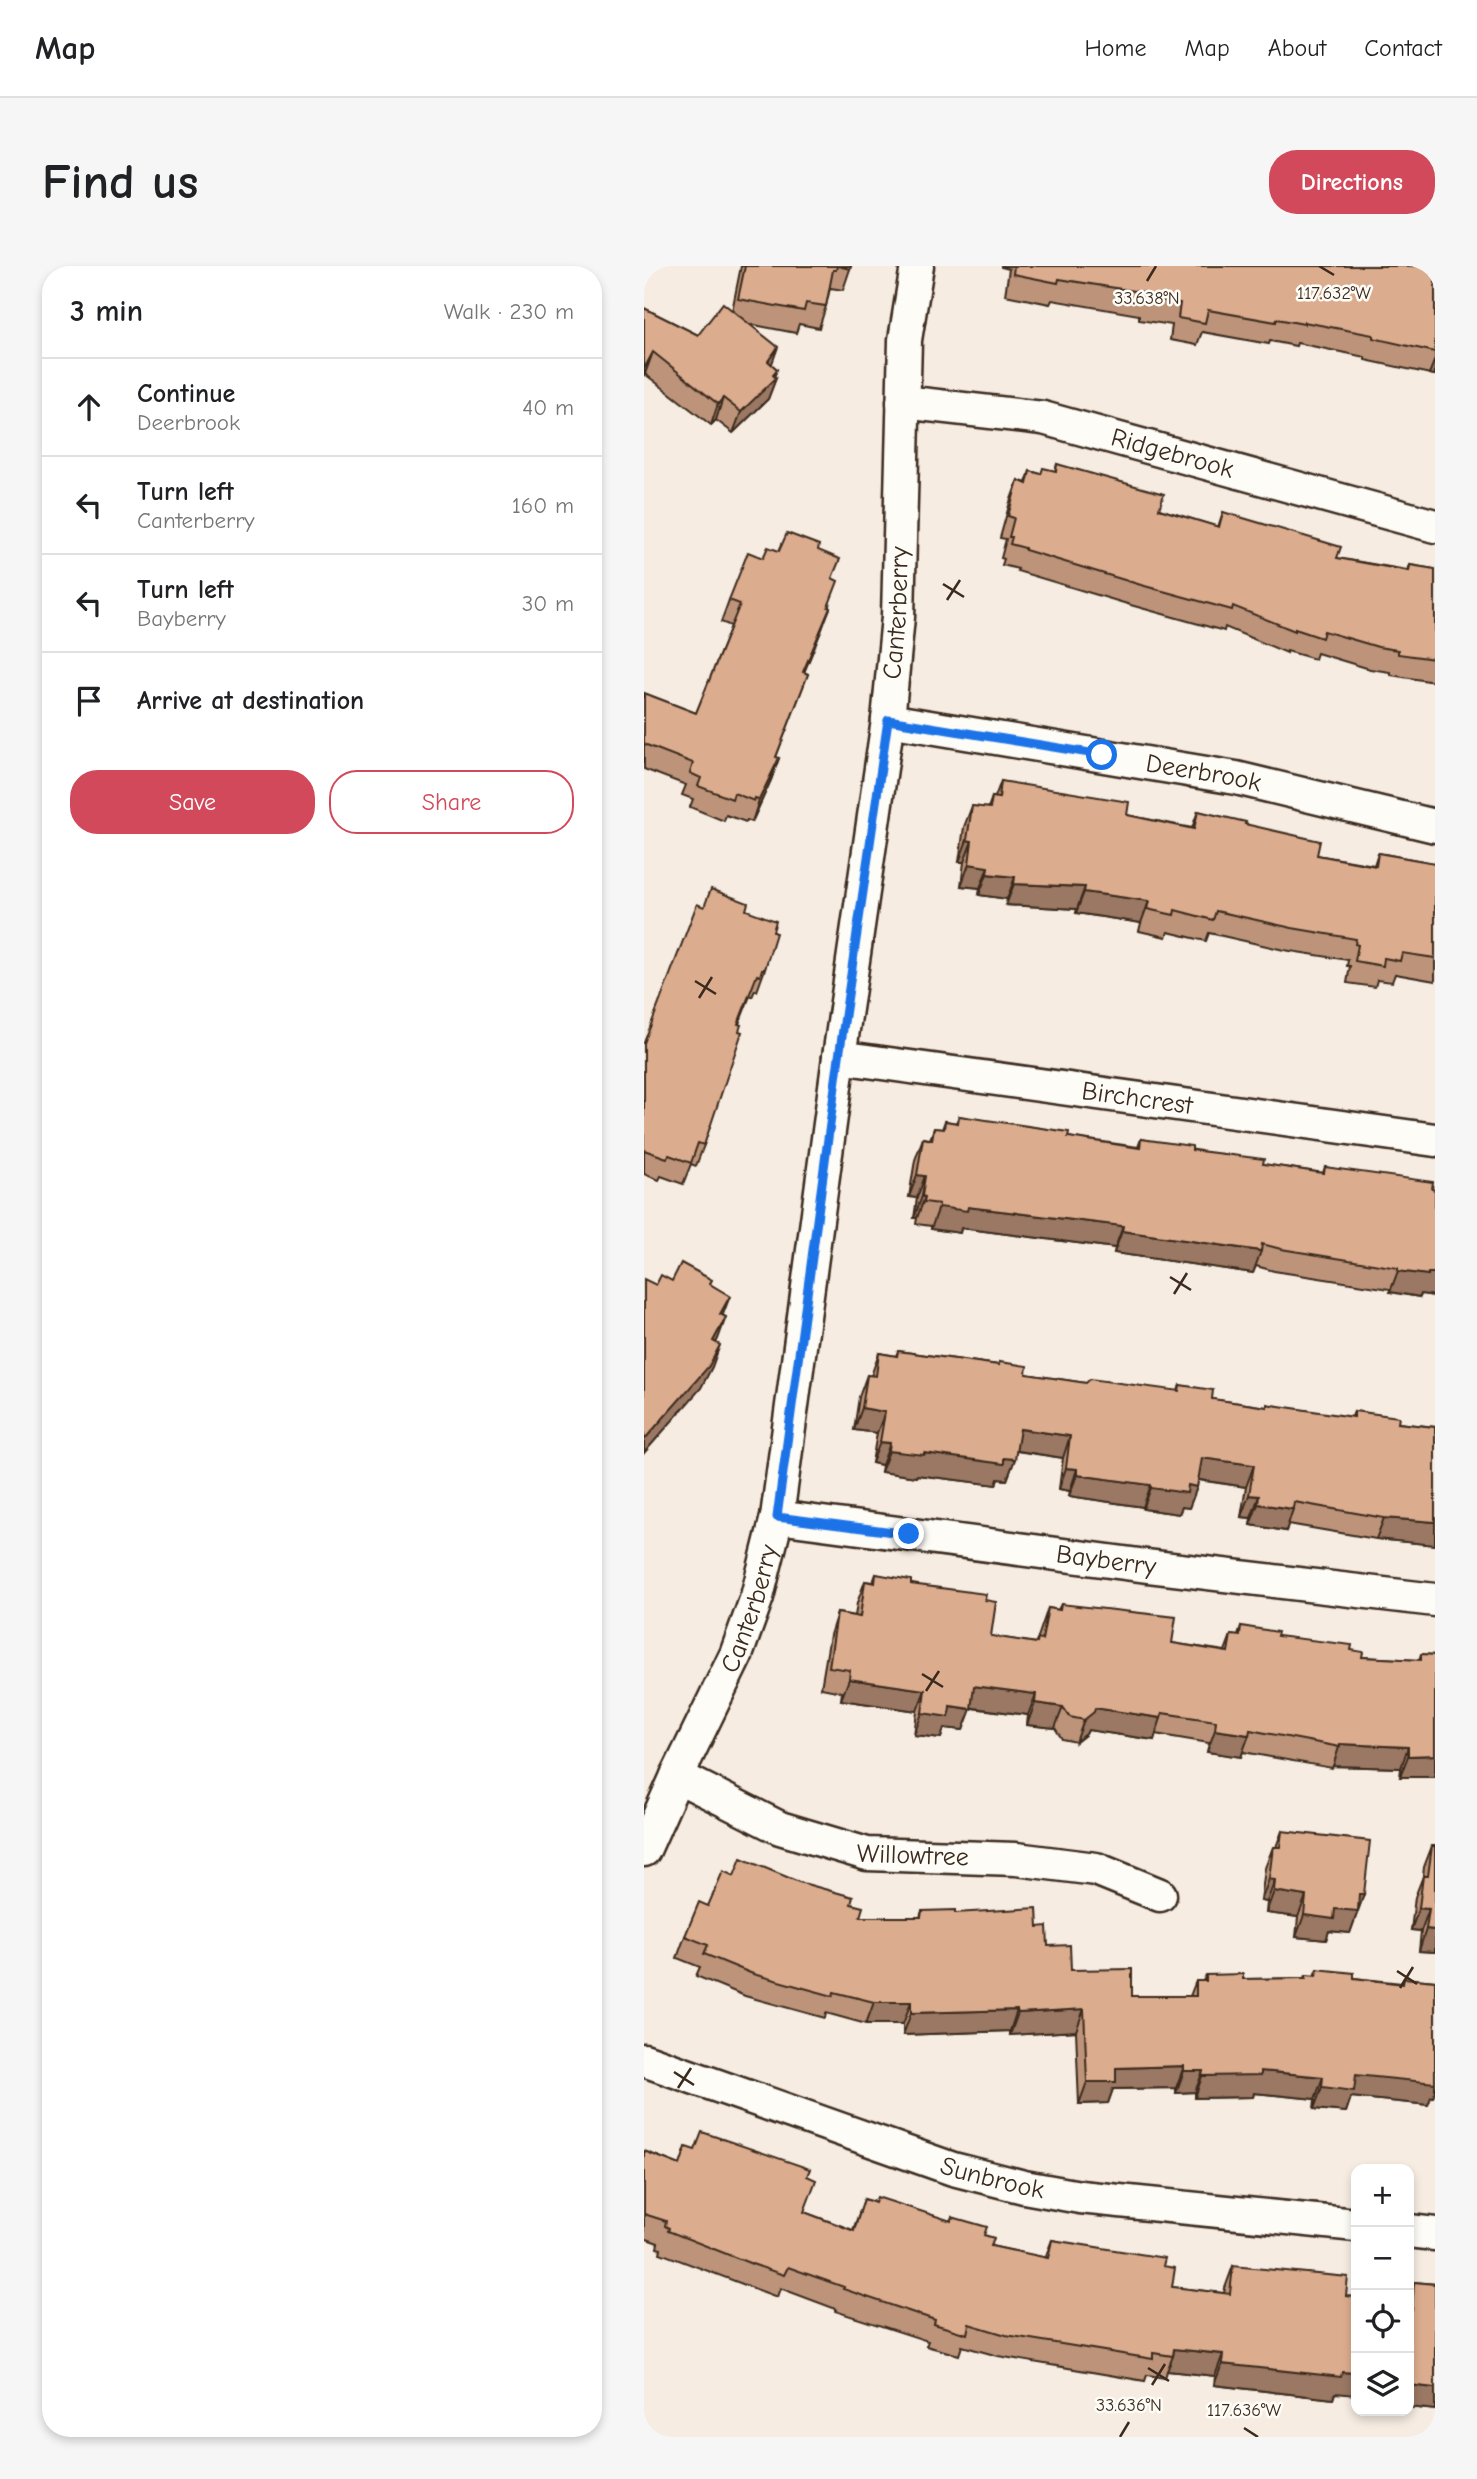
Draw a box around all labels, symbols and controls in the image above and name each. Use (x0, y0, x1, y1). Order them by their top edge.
text: Map (35, 29, 96, 67)
text: Home (1085, 34, 1146, 62)
text: Map (1184, 34, 1230, 62)
text: About (1268, 34, 1326, 62)
text: Contact (1364, 34, 1442, 62)
button: Directions (1269, 150, 1435, 214)
text: Find us (42, 154, 198, 210)
text: 117.632°W (1297, 283, 1371, 304)
text: 33.638°N (1114, 288, 1180, 309)
text: 3 min (70, 294, 143, 329)
text: Walk · 230 m (444, 298, 574, 325)
text: Continue (137, 379, 235, 409)
icon: ahead (70, 388, 108, 426)
text: 40 m (522, 394, 574, 421)
text: Deerbrook (137, 409, 240, 436)
street label: Ridgebrook (1108, 422, 1237, 485)
text: Turn left (137, 477, 234, 507)
icon: left (70, 486, 108, 524)
text: 160 m (512, 492, 574, 519)
text: Canterberry (137, 507, 255, 534)
street label: Canterberry (877, 546, 915, 681)
text: Turn left (137, 575, 234, 605)
icon: left (70, 584, 108, 622)
text: 30 m (522, 590, 574, 617)
text: Bayberry (137, 605, 226, 632)
icon: arrive (70, 682, 108, 720)
text: Arrive at destination (137, 686, 364, 716)
route start (1086, 739, 1117, 770)
street label: Deerbrook (1144, 748, 1265, 799)
button: Save (70, 770, 315, 834)
button: Share (329, 770, 574, 834)
street label: Birchcrest (1080, 1076, 1196, 1121)
route end (893, 1518, 924, 1549)
street label: Bayberry (1054, 1539, 1158, 1582)
street label: Canterberry (715, 1541, 785, 1678)
street label: Willowtree (856, 1839, 969, 1872)
street label: Sunbrook (936, 2151, 1047, 2205)
map controls (1351, 2164, 1414, 2416)
button: + (1351, 2164, 1414, 2227)
button: − (1351, 2227, 1414, 2290)
button: locate (1351, 2290, 1414, 2353)
button: layers (1351, 2353, 1414, 2416)
text: 33.636°N (1096, 2395, 1162, 2416)
text: 117.636°W (1207, 2400, 1281, 2421)

